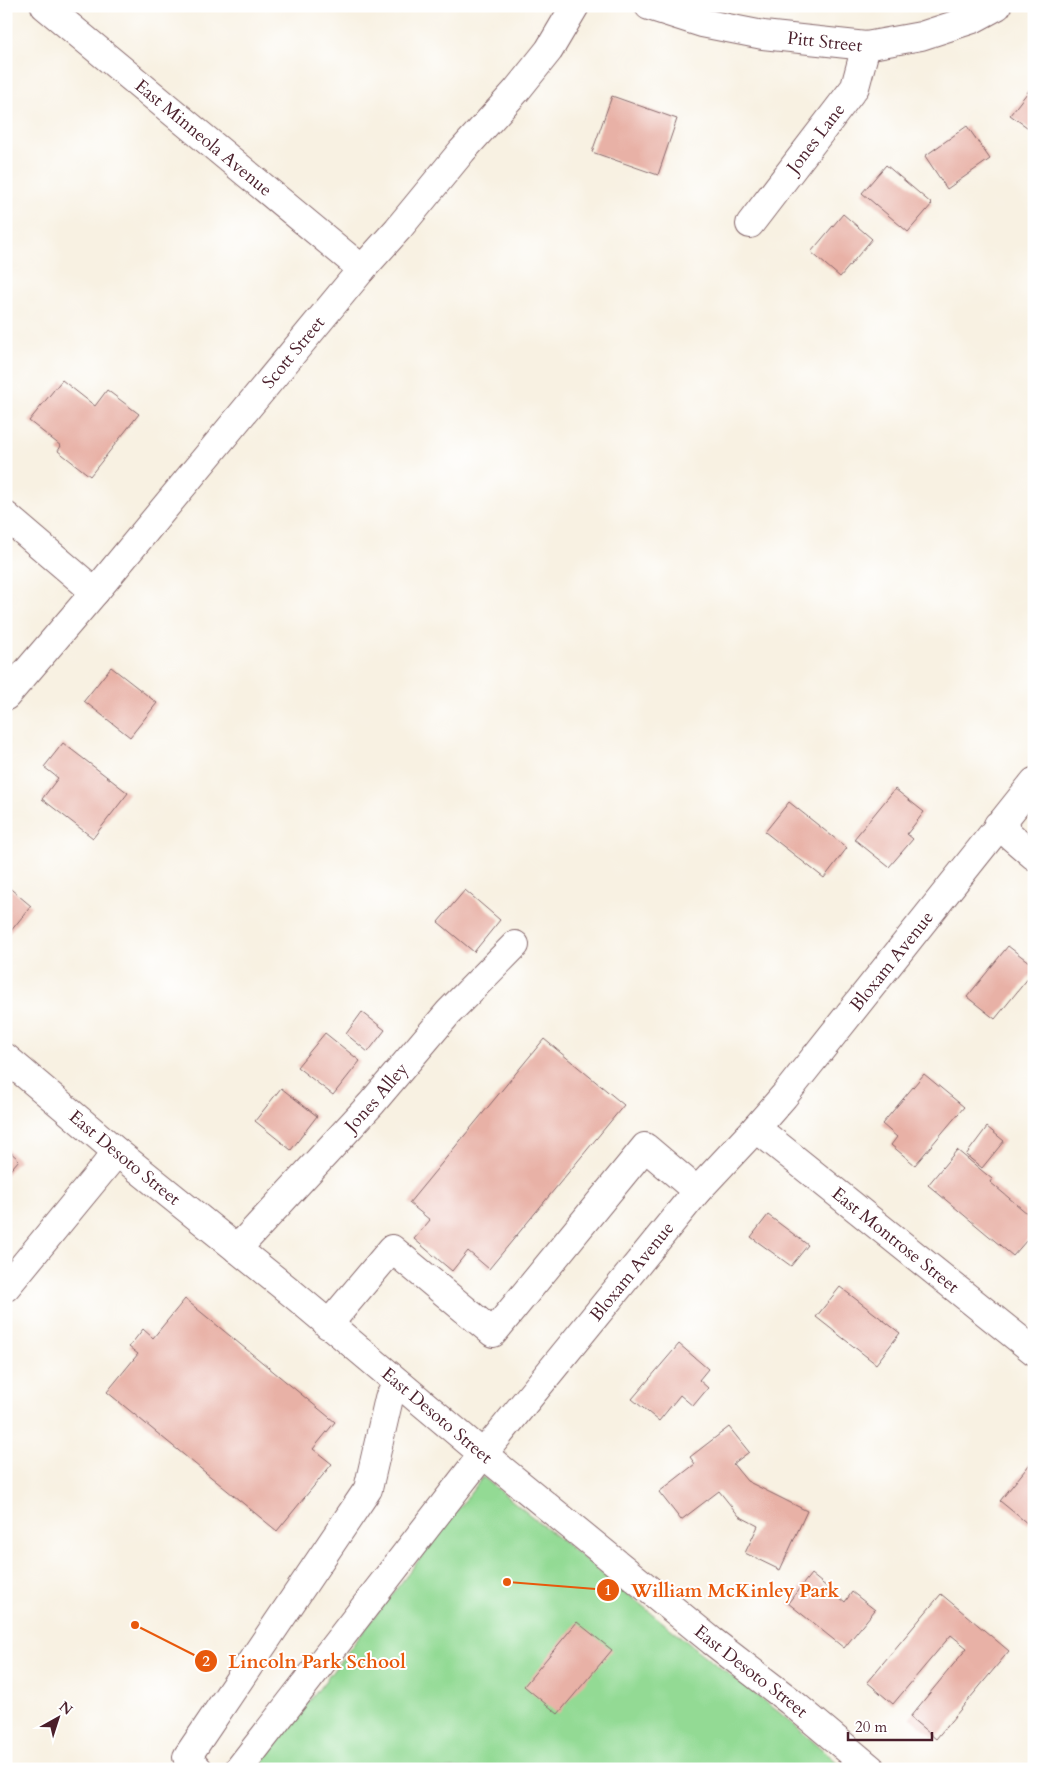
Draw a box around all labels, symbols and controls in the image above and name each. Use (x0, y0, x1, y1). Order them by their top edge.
street label: Pitt Street (786, 25, 864, 58)
street label: East Minneola Avenue (130, 73, 278, 202)
street label: Jones Lane (779, 98, 851, 181)
street label: Scott Street (256, 311, 331, 394)
street label: Bloxam Avenue (844, 906, 939, 1016)
street label: Jones Alley (337, 1057, 414, 1140)
street label: East Desoto Street (64, 1104, 186, 1211)
street label: East Montrose Street (827, 1181, 965, 1299)
street label: Bloxam Avenue (584, 1216, 680, 1326)
street label: East Desoto Street (376, 1361, 498, 1469)
callout: William McKinley Park (595, 1573, 849, 1607)
text: William McKinley Park (630, 1578, 839, 1604)
text: 1 (604, 1580, 612, 1600)
street label: East Desoto Street (689, 1619, 813, 1723)
callout: Lincoln Park School (194, 1644, 416, 1678)
text: Lincoln Park School (228, 1649, 406, 1675)
text: 2 (202, 1651, 210, 1671)
north arrow (32, 1692, 82, 1742)
text: N (55, 1697, 77, 1719)
scale bar (848, 1710, 931, 1742)
text: 20 m (855, 1717, 887, 1737)

